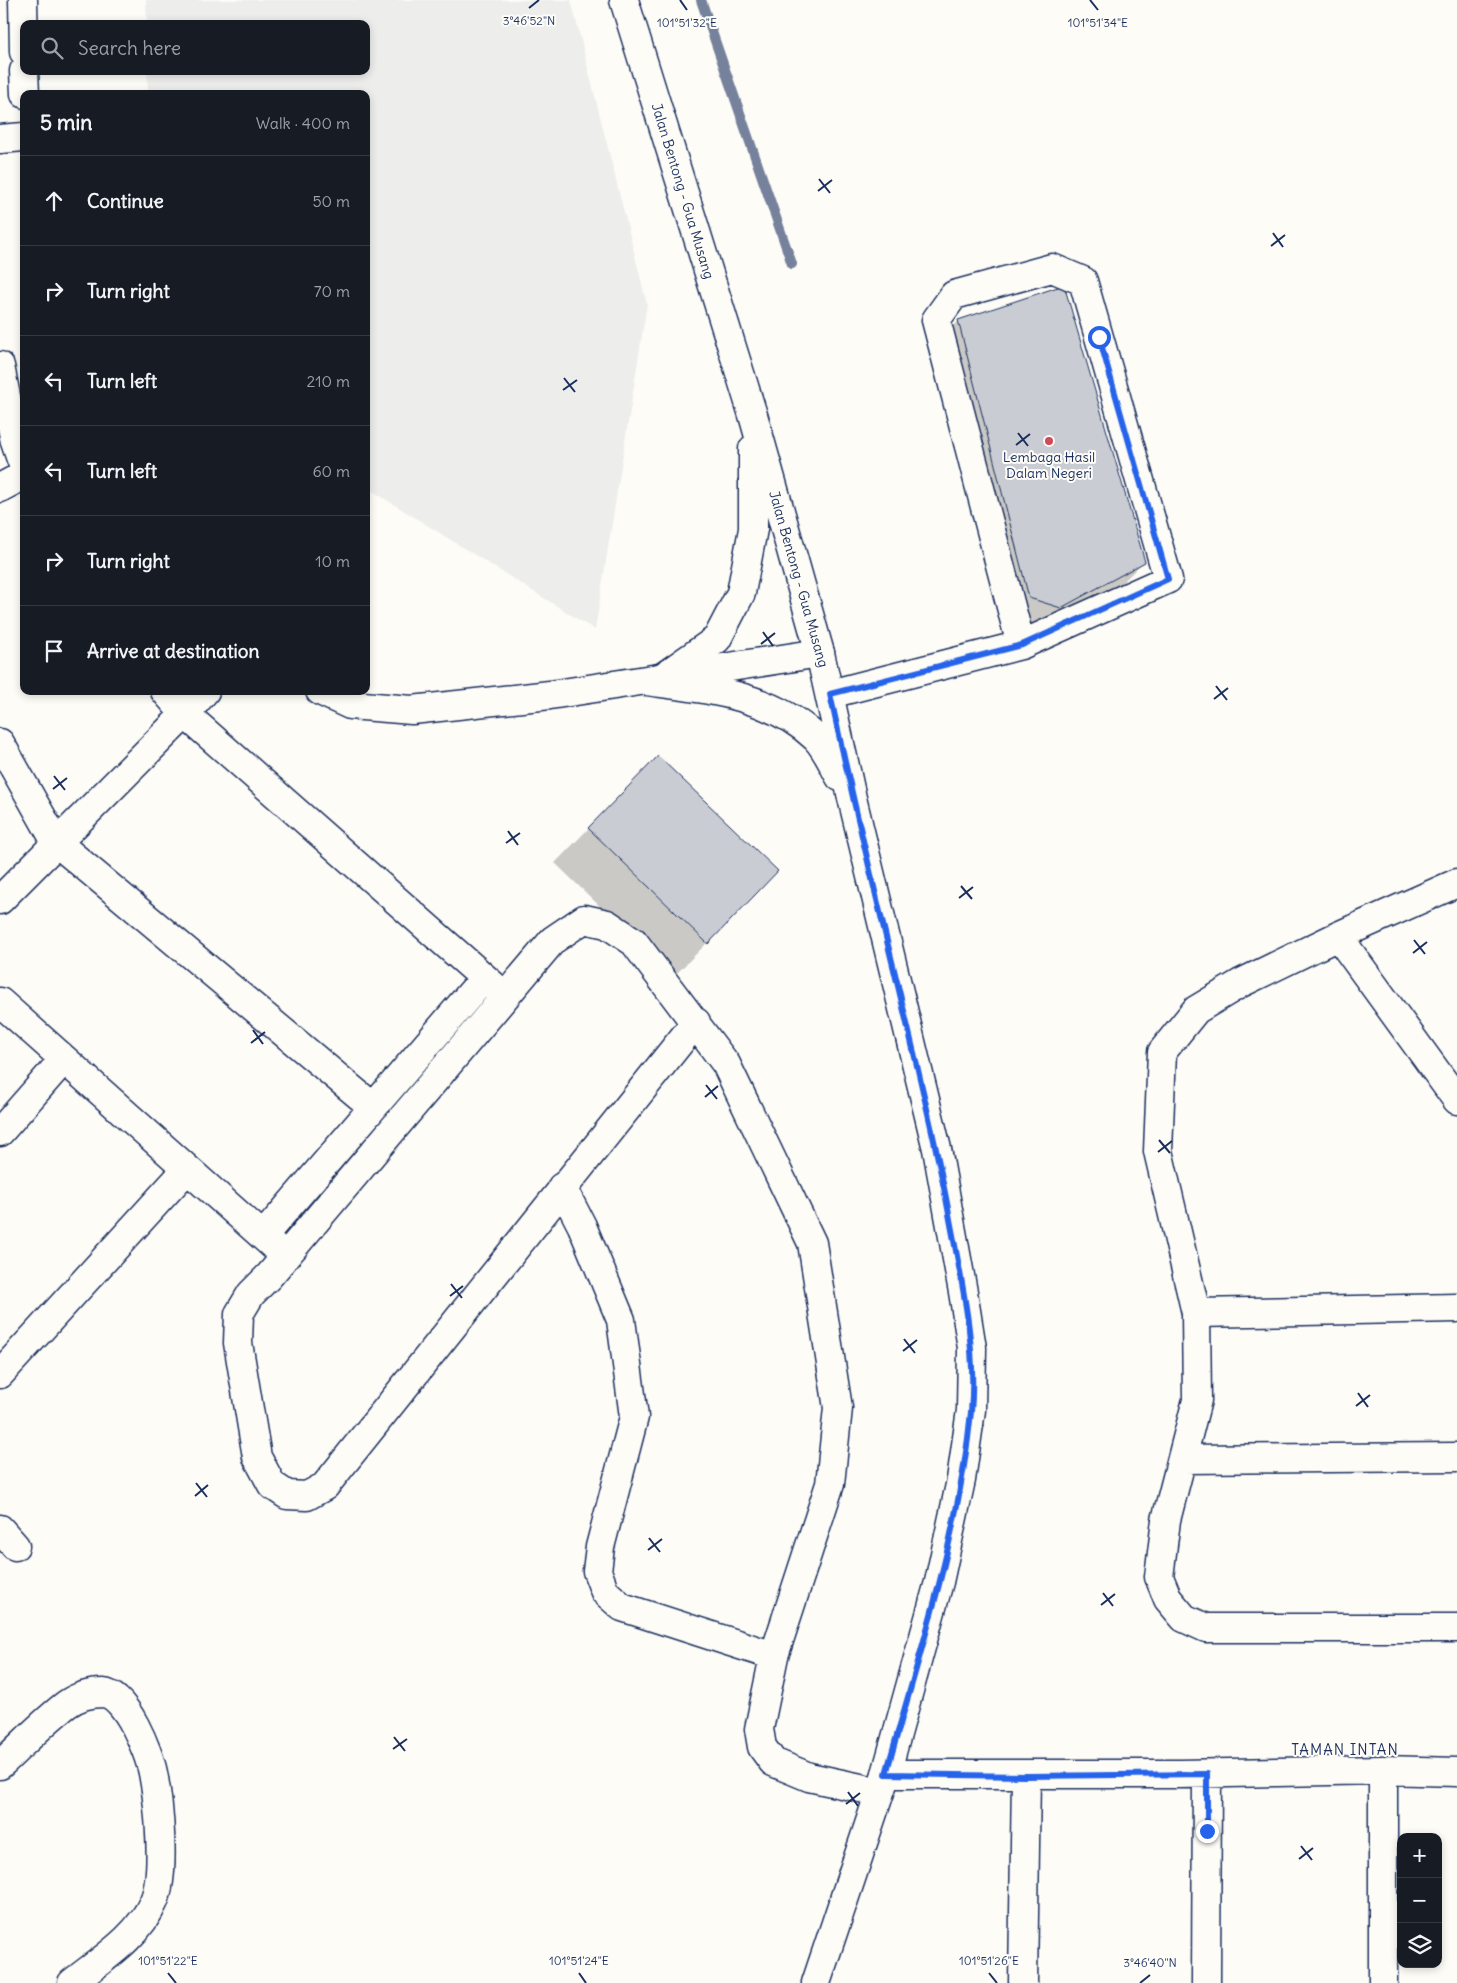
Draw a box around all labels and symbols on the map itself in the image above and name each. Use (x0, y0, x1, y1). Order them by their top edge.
text: 3°46'52"N (503, 13, 555, 28)
text: 101°51'32"E (657, 15, 717, 30)
text: 101°51'34"E (1068, 15, 1128, 30)
street label: Jalan Bentong - Gua Musang (648, 101, 718, 281)
route start (1088, 326, 1111, 349)
marker: Lembaga Hasil Dalam Negeri (1043, 435, 1055, 447)
place label: Lembaga Hasil Dalam Negeri (1003, 448, 1095, 482)
street label: Jalan Bentong - Gua Musang (765, 489, 833, 669)
district label: TAMAN INTAN (1291, 1740, 1399, 1759)
route end (1196, 1820, 1219, 1843)
text: 101°51'22"E (138, 1953, 198, 1968)
text: 101°51'24"E (549, 1953, 609, 1968)
text: 101°51'26"E (959, 1953, 1019, 1968)
text: 3°46'40"N (1123, 1955, 1177, 1970)

